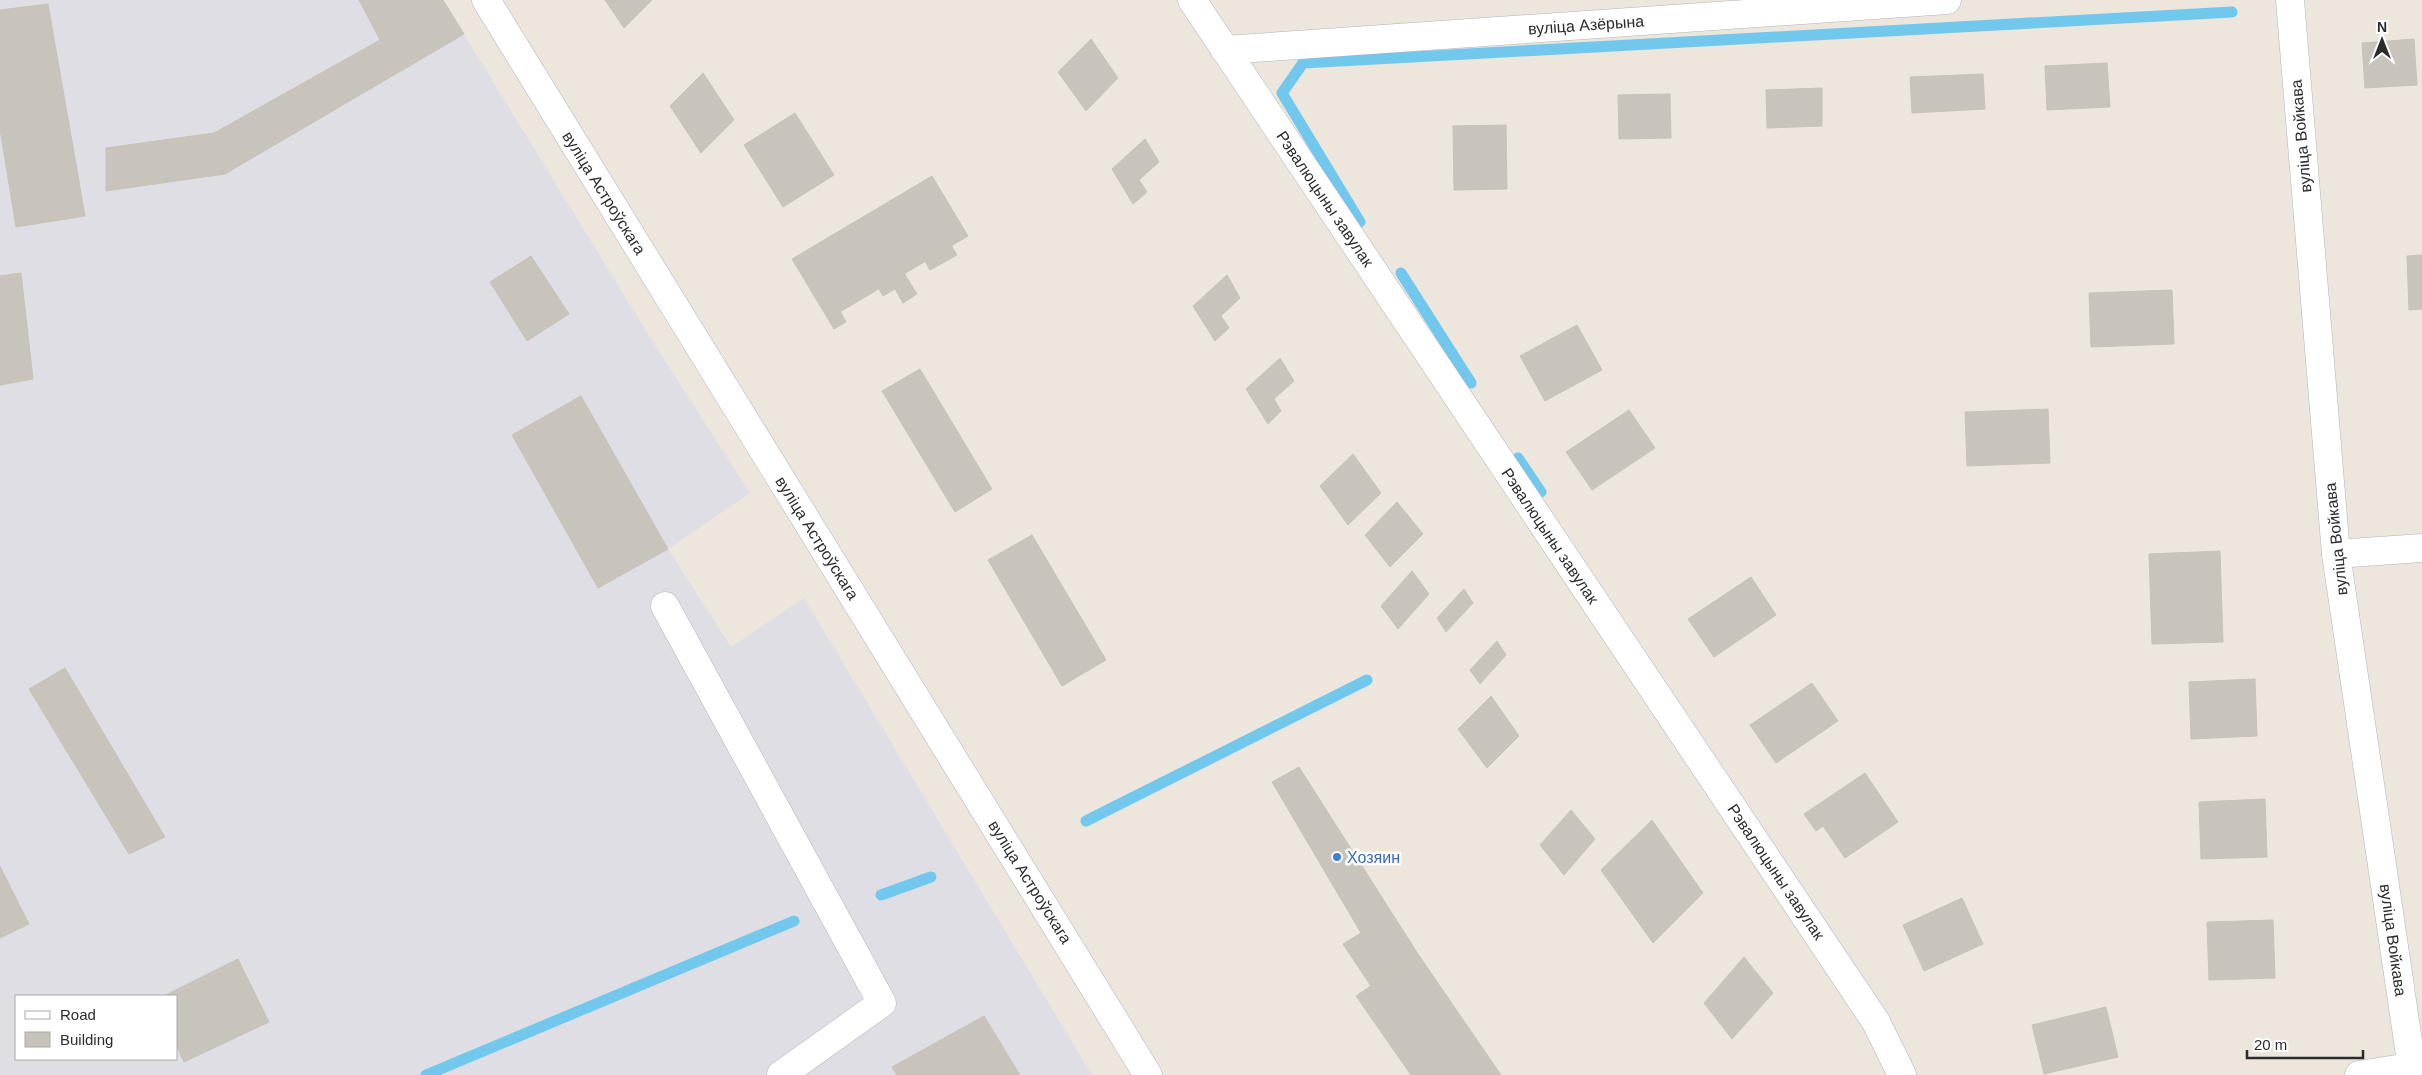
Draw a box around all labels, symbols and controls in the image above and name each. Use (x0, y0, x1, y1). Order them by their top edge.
street label: вуліца Азёрына (1527, 12, 1645, 38)
north arrow (2357, 15, 2407, 65)
text: N (2377, 19, 2387, 35)
street label: вуліца Войкава (2288, 79, 2314, 193)
street label: вуліца Астроўскага (559, 128, 649, 258)
street label: Рэвалюцыны завулак (1273, 128, 1377, 271)
street label: Рэвалюцыны завулак (1498, 465, 1602, 608)
street label: вуліца Астроўскага (772, 473, 862, 603)
street label: вуліца Войкава (2322, 482, 2350, 596)
street label: Рэвалюцыны завулак (1724, 801, 1828, 944)
street label: вуліца Астроўскага (985, 817, 1075, 947)
place label: Хозяин (1347, 849, 1400, 866)
marker: Хозяин (1331, 851, 1343, 863)
street label: вуліца Войкава (2377, 883, 2409, 997)
legend (15, 995, 178, 1060)
text: Road (60, 1006, 96, 1023)
scale bar (2247, 1028, 2363, 1060)
text: Building (60, 1031, 113, 1048)
text: 20 m (2254, 1036, 2287, 1053)

